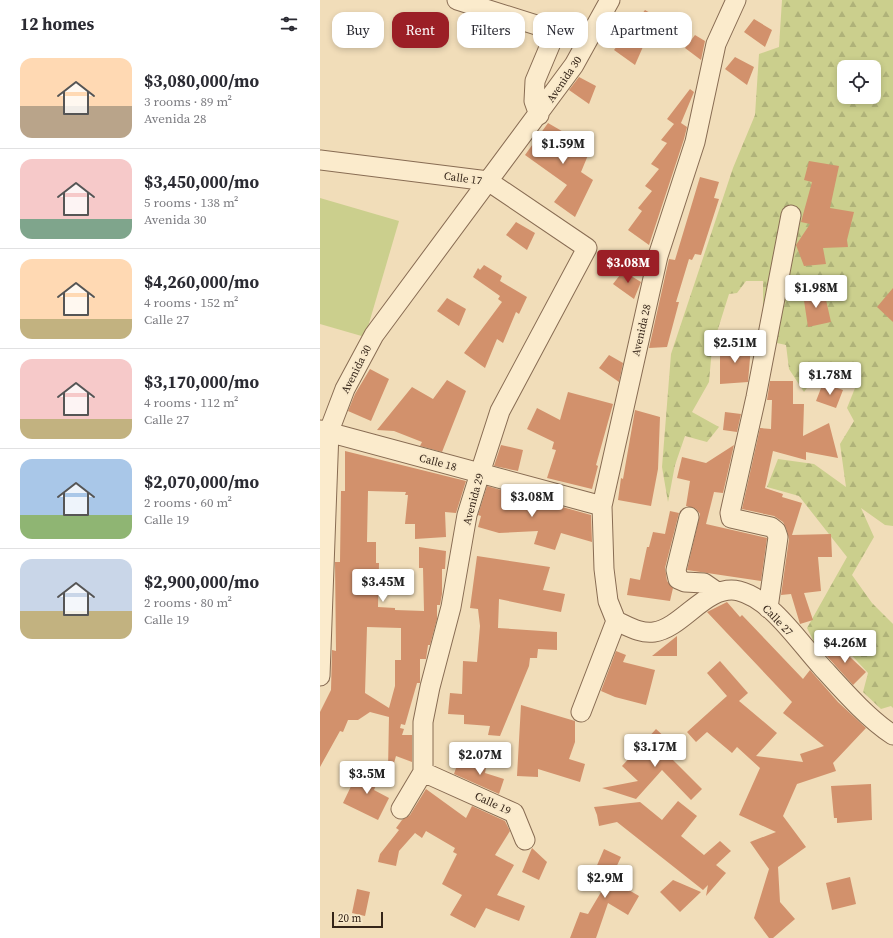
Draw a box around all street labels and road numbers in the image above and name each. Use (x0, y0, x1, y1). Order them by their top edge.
street label: Avenida 30 (543, 53, 586, 105)
street label: Calle 17 (443, 168, 483, 189)
street label: Avenida 28 (628, 303, 655, 358)
street label: Avenida 30 (338, 342, 375, 396)
street label: Calle 18 (417, 450, 458, 475)
street label: Avenida 29 (459, 472, 488, 527)
street label: Calle 27 (759, 601, 797, 640)
street label: Calle 19 (472, 789, 513, 818)

